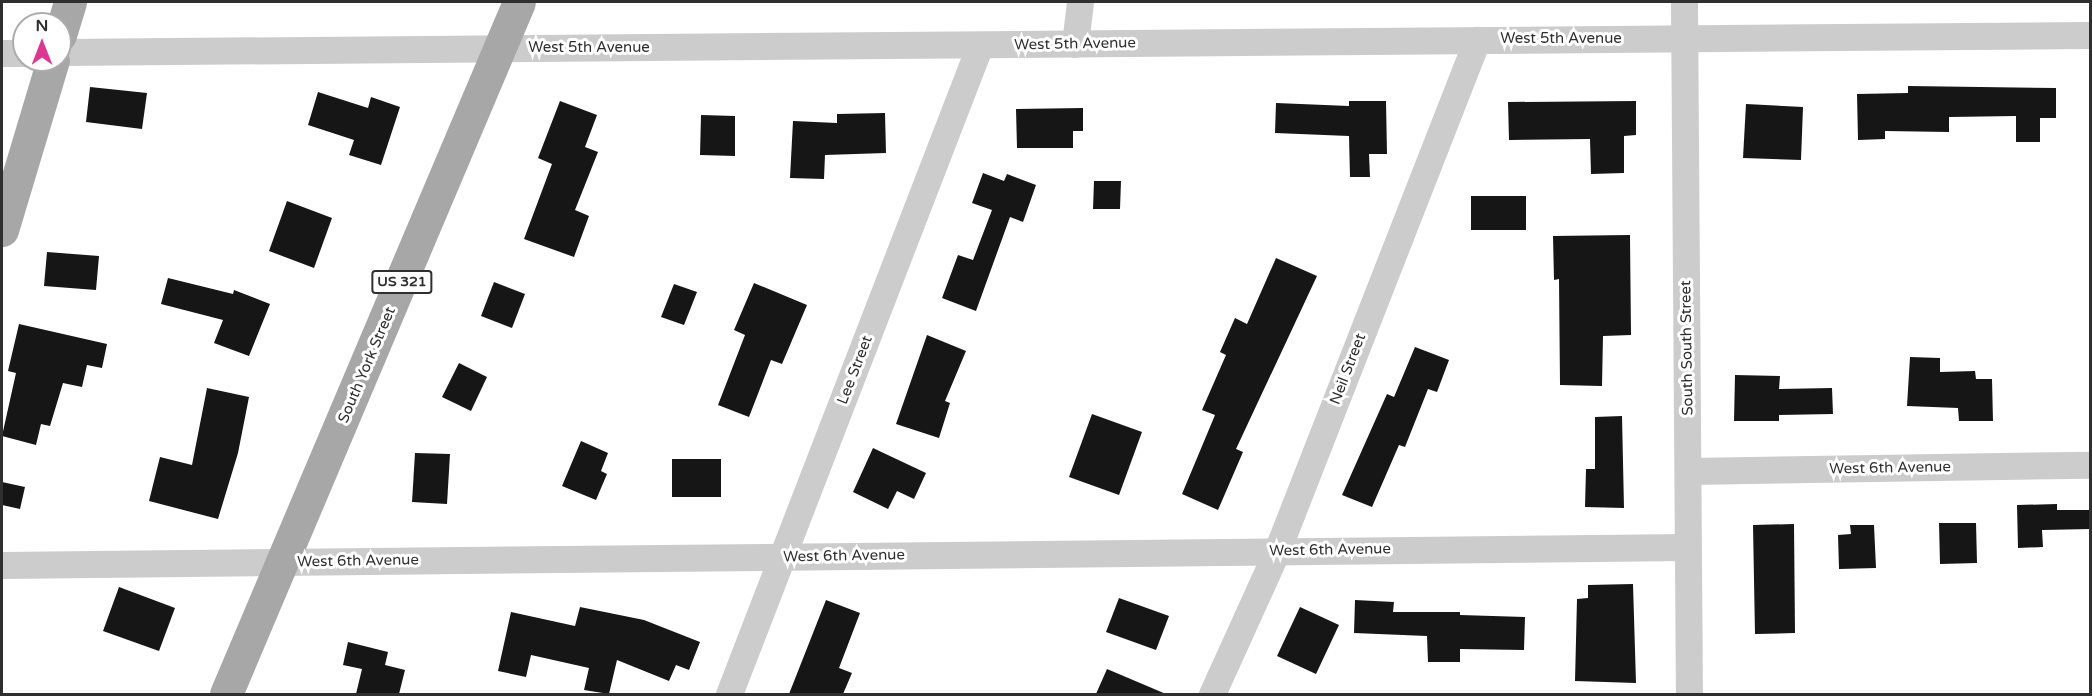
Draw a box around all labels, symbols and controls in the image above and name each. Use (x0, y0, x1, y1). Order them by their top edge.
north arrow (12, 12, 72, 72)
text: N (36, 16, 48, 36)
street label: West 5th Avenue (1500, 30, 1622, 48)
street label: West 5th Avenue (1014, 34, 1136, 54)
street label: West 5th Avenue (528, 39, 650, 57)
road number: US 321 (370, 271, 434, 293)
street label: South South Street (1677, 280, 1697, 416)
street label: South York Street (334, 304, 400, 426)
street label: Neil Street (1326, 331, 1370, 407)
street label: Lee Street (834, 333, 876, 407)
street label: West 6th Avenue (1829, 458, 1951, 478)
street label: West 6th Avenue (1269, 540, 1391, 560)
street label: West 6th Avenue (783, 546, 905, 566)
street label: West 6th Avenue (297, 551, 419, 571)

